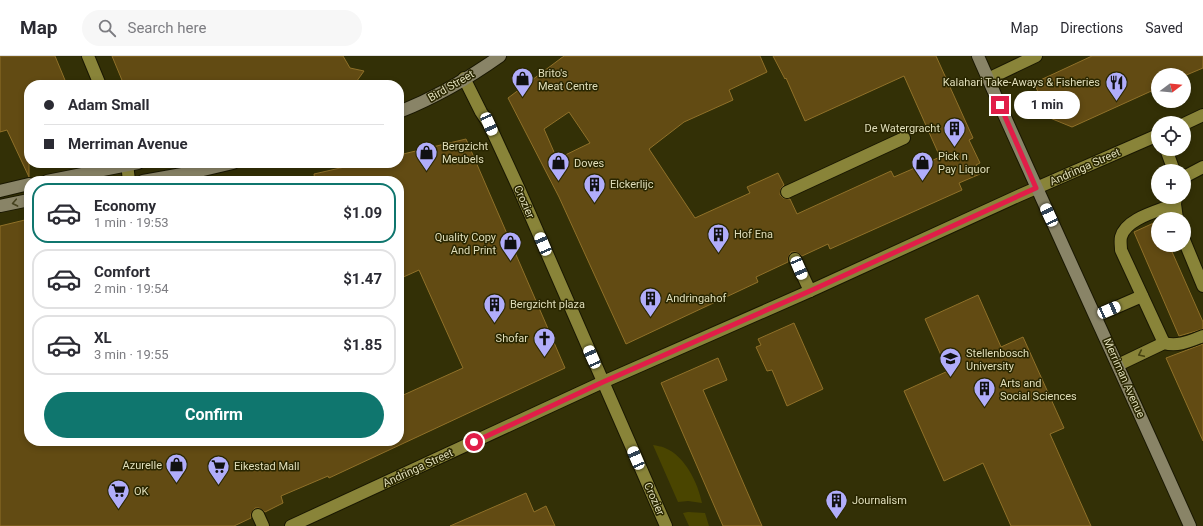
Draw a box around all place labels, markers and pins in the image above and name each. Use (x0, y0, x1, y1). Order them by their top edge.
shop icon: Brito's Meat Centre (509, 66, 535, 99)
place label: Brito's Meat Centre (538, 67, 598, 93)
restaurant icon: Kalahari Take-Aways & Fisheries (1103, 69, 1129, 102)
place label: Kalahari Take-Aways & Fisheries (943, 76, 1100, 89)
building icon: De Watergracht (942, 115, 968, 148)
place label: De Watergracht (865, 122, 940, 135)
shop icon: Bergzicht Meubels (414, 139, 440, 172)
place label: Bergzicht Meubels (442, 140, 488, 166)
shop icon: Pick n Pay Liquor (910, 149, 936, 182)
shop icon: Doves (546, 150, 572, 183)
place label: Pick n Pay Liquor (938, 150, 990, 176)
place label: Doves (574, 157, 605, 170)
building icon: Elckerlijc (582, 171, 608, 204)
place label: Elckerlijc (610, 178, 654, 191)
building icon: Hof Ena (705, 221, 731, 254)
place label: Hof Ena (734, 228, 773, 241)
shop icon: Quality Copy And Print (498, 230, 524, 263)
place label: Quality Copy And Print (435, 231, 497, 257)
building icon: Andringahof (638, 285, 664, 318)
building icon: Bergzicht plaza (482, 291, 508, 324)
place label: Andringahof (666, 292, 726, 305)
place label: Bergzicht plaza (510, 298, 585, 311)
church icon: Shofar (531, 325, 557, 358)
place label: Shofar (496, 332, 528, 345)
school or university icon: Stellenbosch University (938, 346, 964, 379)
place label: Stellenbosch University (966, 347, 1029, 373)
building icon: Arts and Social Sciences (971, 376, 997, 409)
place label: Arts and Social Sciences (1000, 377, 1077, 403)
shop icon: Azurelle (164, 452, 190, 485)
supermarket icon: Eikestad Mall (205, 453, 231, 486)
place label: Azurelle (123, 459, 162, 472)
place label: Eikestad Mall (234, 460, 299, 473)
supermarket icon: OK (106, 478, 132, 511)
place label: OK (134, 485, 149, 498)
building icon: Journalism (824, 487, 850, 520)
place label: Journalism (852, 494, 907, 507)

